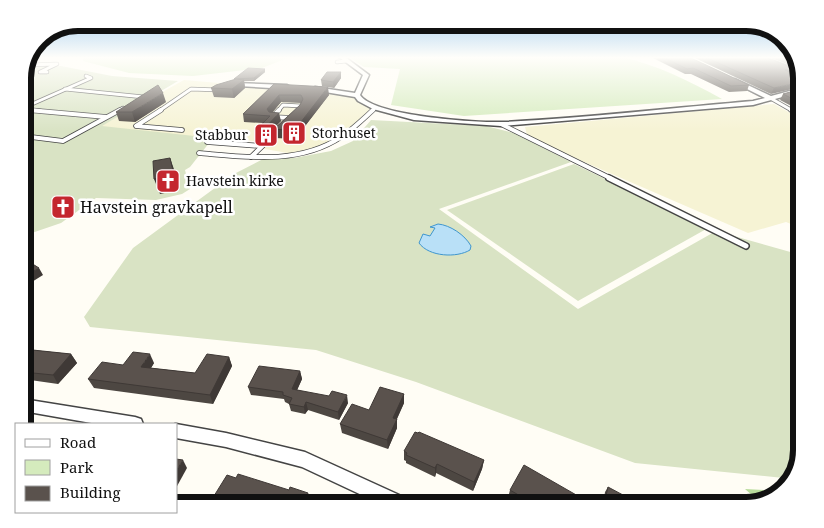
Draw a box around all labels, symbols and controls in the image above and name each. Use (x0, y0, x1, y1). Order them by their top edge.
building icon: Storhuset (281, 120, 307, 146)
building icon: Stabbur (253, 122, 279, 148)
place label: Storhuset (312, 123, 376, 142)
place label: Stabbur (195, 125, 248, 144)
church icon: Havstein kirke (155, 168, 181, 194)
place label: Havstein kirke (186, 171, 284, 190)
church icon: Havstein gravkapell (50, 194, 76, 220)
place label: Havstein gravkapell (80, 196, 233, 218)
legend (15, 423, 178, 513)
text: Road (60, 432, 96, 452)
text: Park (60, 457, 94, 477)
text: Building (60, 482, 121, 502)

